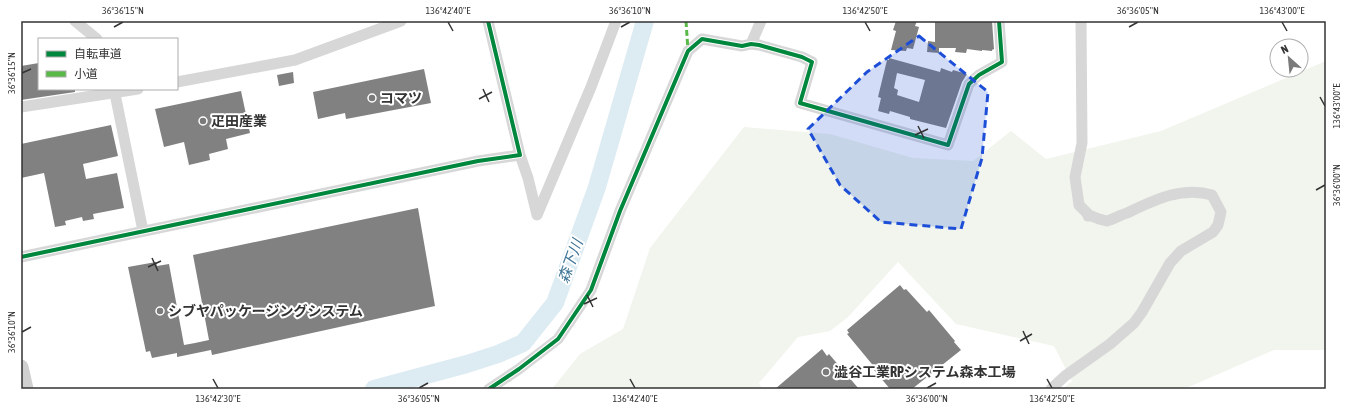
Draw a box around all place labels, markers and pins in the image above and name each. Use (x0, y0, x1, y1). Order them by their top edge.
place label: コマツ (380, 90, 422, 106)
marker: コマツ (367, 93, 377, 103)
place label: 疋田産業 (211, 113, 267, 129)
marker: 疋田産業 (198, 116, 208, 126)
place label: シブヤパッケージングシステム (168, 303, 363, 319)
marker: シブヤパッケージングシステム (155, 306, 165, 316)
place label: 澁谷工業RPシステム森本工場 (834, 364, 1015, 380)
marker: 澁谷工業RPシステム森本工場 (821, 367, 831, 377)

